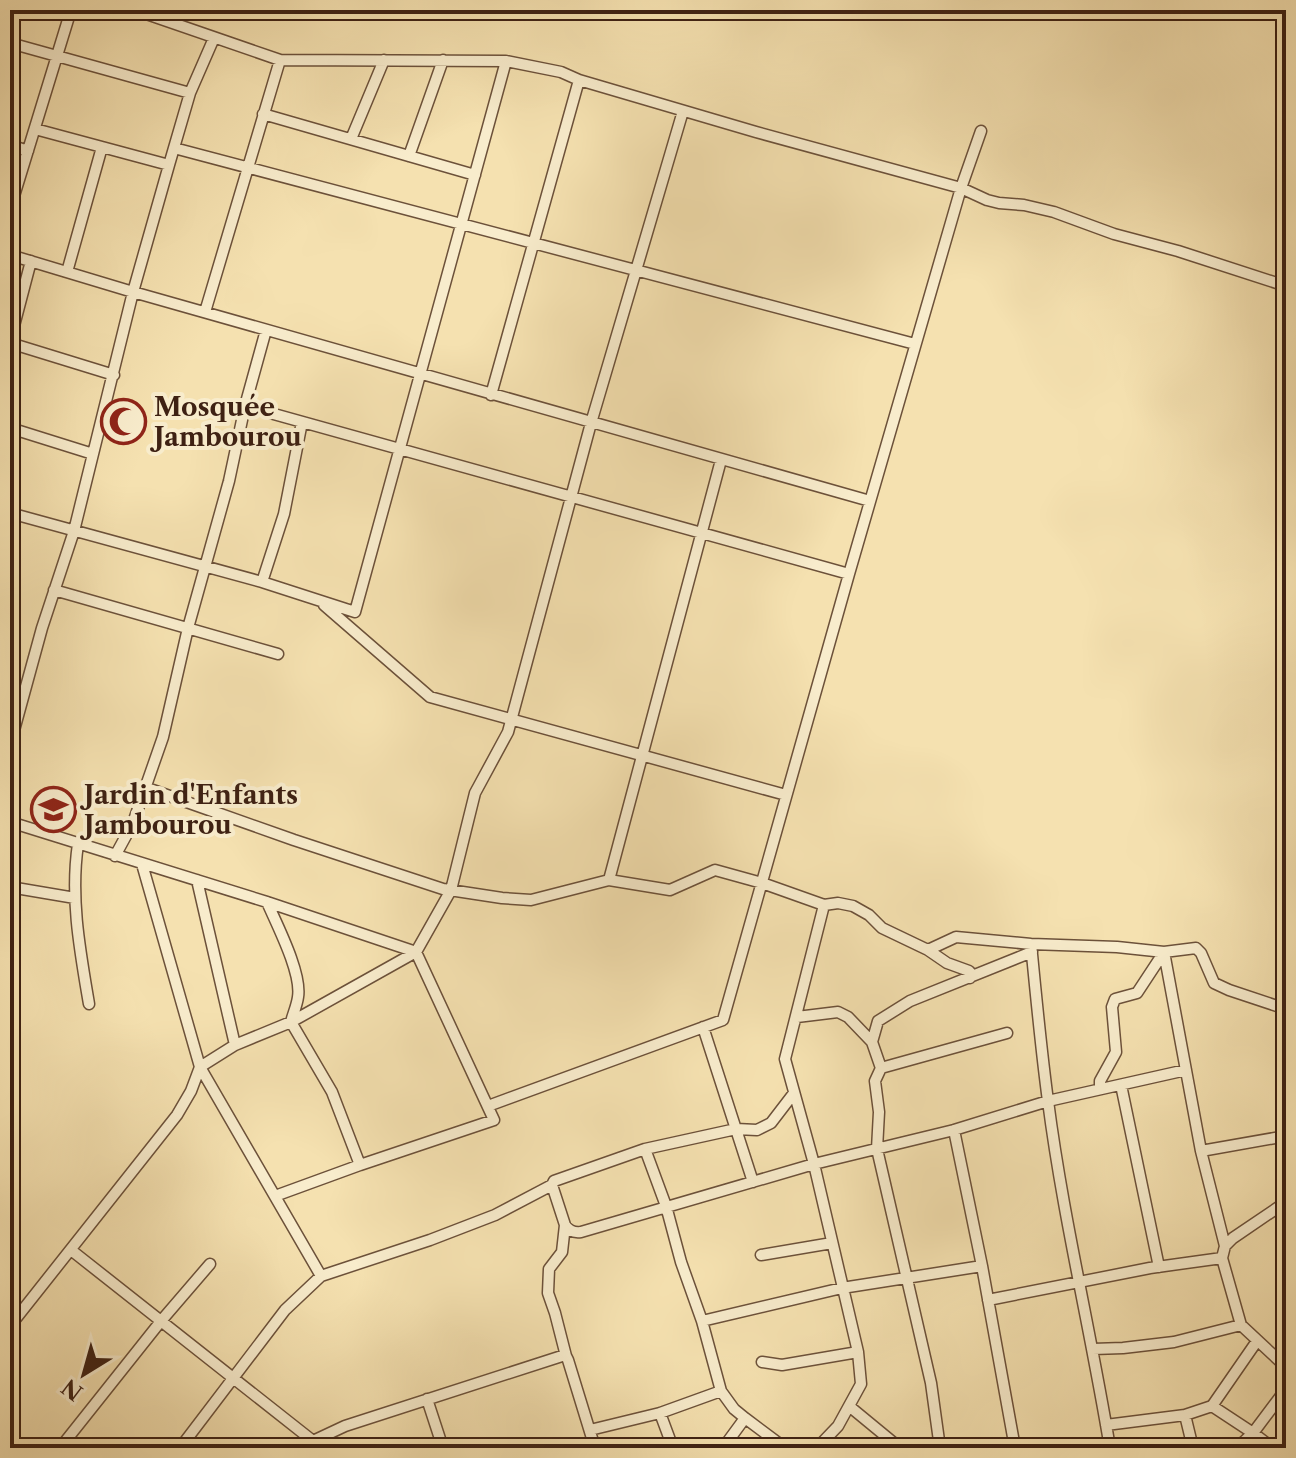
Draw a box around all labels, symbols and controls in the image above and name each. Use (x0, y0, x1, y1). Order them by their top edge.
place label: Mosquée Jambourou (150, 391, 302, 453)
mosque icon: Mosquée Jambourou (99, 398, 147, 446)
place label: Jardin d'Enfants Jambourou (80, 779, 298, 841)
school or university icon: Jardin d'Enfants Jambourou (29, 786, 77, 834)
north arrow (44, 1334, 124, 1414)
text: N (57, 1373, 88, 1406)

